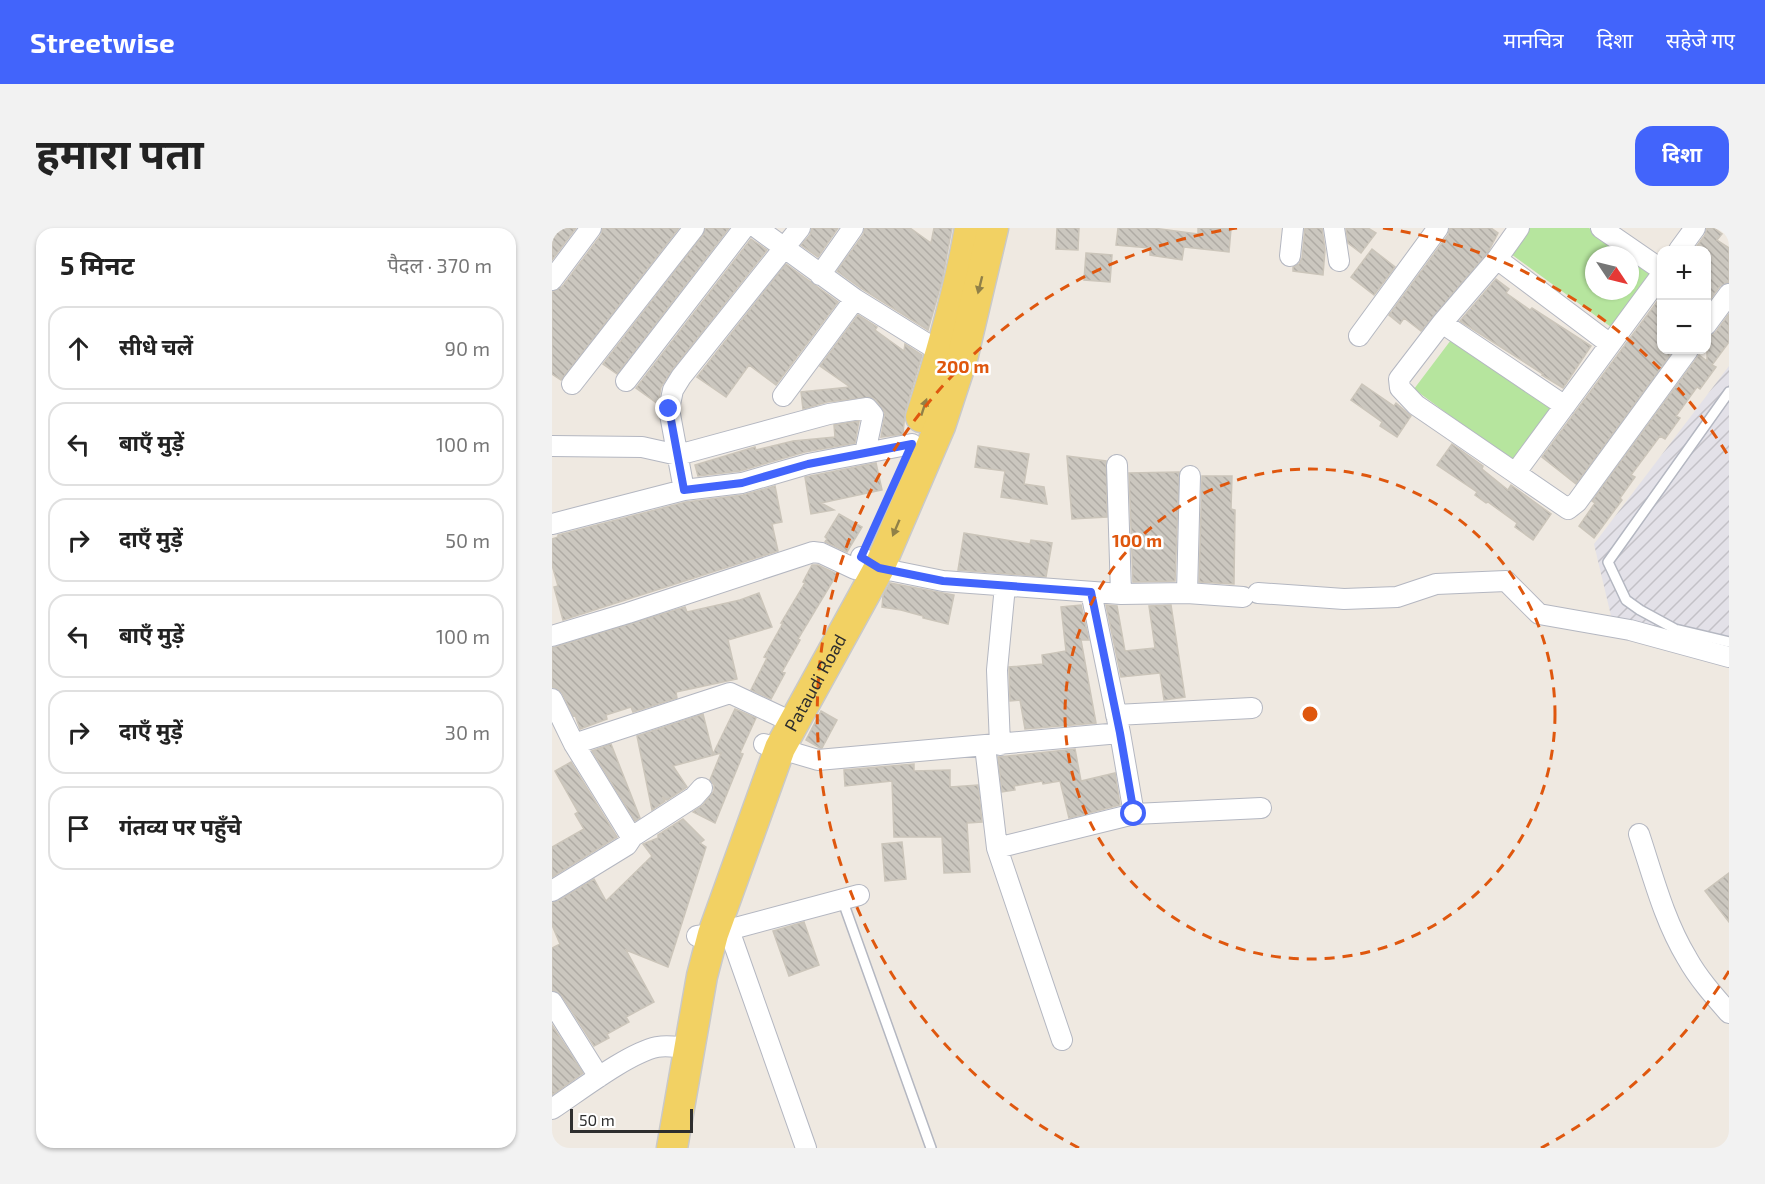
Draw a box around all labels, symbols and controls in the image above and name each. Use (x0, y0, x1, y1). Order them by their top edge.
text: Streetwise (30, 25, 175, 59)
text: मानचित्र (1504, 27, 1564, 52)
text: दिशा (1597, 27, 1633, 52)
text: सहेजे गए (1666, 27, 1735, 52)
button: दिशा (1635, 126, 1729, 186)
text: हमारा पता (36, 127, 204, 177)
north arrow (1585, 246, 1639, 300)
map controls (1657, 246, 1711, 354)
button: + (1657, 246, 1711, 300)
text: 5 मिनट (60, 249, 135, 280)
text: पैदल · 370 m (387, 253, 492, 277)
one-way arrow (975, 276, 985, 294)
button: − (1657, 300, 1711, 354)
icon: ahead (62, 332, 95, 365)
text: सीधे चलें (119, 333, 193, 359)
text: 90 m (445, 336, 490, 360)
text: 200 m (937, 355, 989, 377)
route end (655, 395, 681, 421)
one-way arrow (920, 398, 930, 416)
icon: left (62, 428, 95, 461)
text: बाएँ मुड़ें (119, 429, 184, 455)
text: 100 m (436, 432, 490, 456)
one-way arrow (891, 520, 901, 538)
icon: right (62, 524, 95, 557)
text: दाएँ मुड़ें (119, 525, 183, 551)
text: 50 m (445, 528, 490, 552)
text: 100 m (1112, 529, 1162, 551)
icon: left (62, 620, 95, 653)
text: बाएँ मुड़ें (119, 621, 184, 647)
text: 100 m (436, 624, 490, 648)
street label: Pataudi Road (779, 630, 851, 735)
centre of rings (1300, 704, 1320, 724)
icon: right (62, 716, 95, 749)
text: दाएँ मुड़ें (119, 717, 183, 743)
text: 30 m (445, 720, 490, 744)
route start (1120, 800, 1146, 826)
icon: arrive (62, 812, 95, 845)
text: गंतव्य पर पहुँचे (119, 813, 242, 839)
scale bar (570, 1106, 693, 1134)
text: 50 m (579, 1110, 615, 1129)

